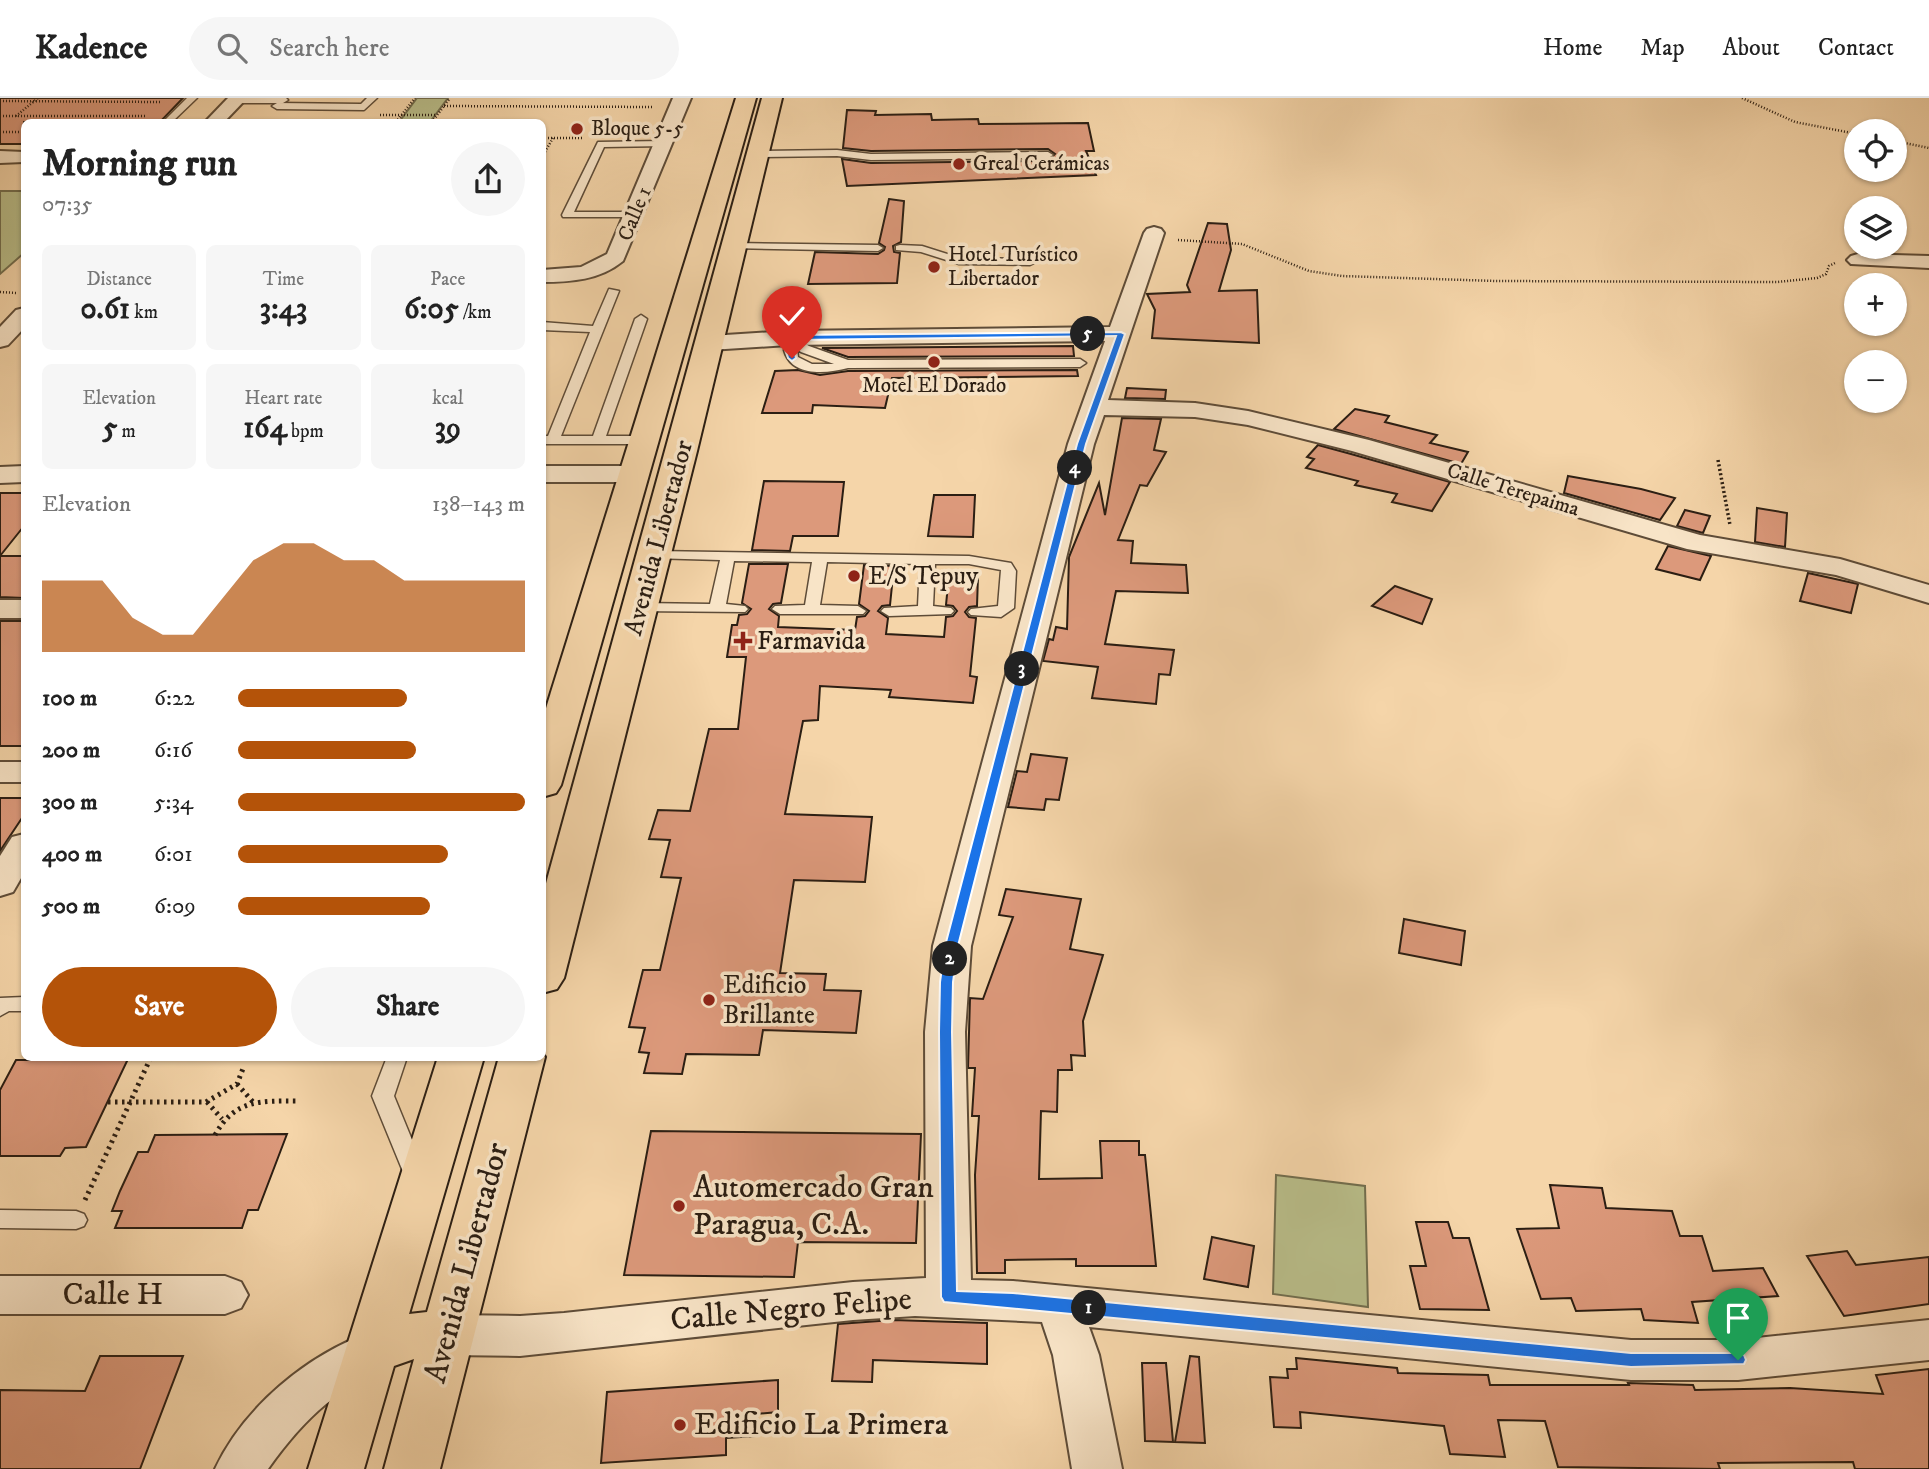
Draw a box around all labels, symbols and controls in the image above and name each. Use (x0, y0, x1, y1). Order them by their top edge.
search box (189, 17, 679, 80)
text: Kadence (35, 28, 147, 69)
icon: search (213, 29, 251, 67)
text: Search here (269, 32, 390, 65)
text: Home (1543, 33, 1602, 63)
text: Map (1640, 33, 1685, 63)
text: About (1723, 33, 1780, 63)
text: Contact (1818, 33, 1894, 63)
place label: Bloque 5-5 (591, 116, 684, 142)
map controls (1844, 119, 1907, 413)
button: locate (1844, 119, 1907, 182)
marker: Bloque 5-5 (569, 121, 585, 137)
text: Morning run (42, 140, 237, 188)
button: share (451, 142, 525, 216)
place label: Greal Cerámicas (973, 151, 1110, 177)
marker: Greal Cerámicas (951, 156, 967, 172)
street label: Calle 1 (612, 183, 658, 245)
text: 07:35 (42, 190, 93, 219)
button: layers (1844, 196, 1907, 259)
place label: Hotel Turístico Libertador (948, 242, 1078, 292)
marker: Hotel Turístico Libertador (926, 259, 942, 275)
text: Distance (86, 268, 152, 291)
text: Time (263, 268, 304, 291)
text: Pace (430, 268, 465, 291)
button: + (1844, 273, 1907, 336)
pin (762, 286, 822, 358)
text: 0.61 (80, 291, 130, 328)
text: 3:43 (260, 291, 307, 328)
text: 6:05 (404, 291, 459, 328)
icon: check (773, 297, 811, 335)
text: km (130, 301, 158, 324)
text: /km (459, 301, 492, 324)
pin: 5 (1070, 316, 1106, 352)
text: 5 (1083, 322, 1092, 345)
button: − (1844, 350, 1907, 413)
marker: Motel El Dorado (926, 354, 942, 370)
place label: Motel El Dorado (862, 373, 1006, 399)
text: Elevation (82, 387, 156, 410)
text: Heart rate (245, 387, 322, 410)
text: kcal (432, 387, 463, 410)
text: 5 (103, 410, 117, 447)
text: 164 (243, 410, 287, 447)
text: 39 (435, 410, 461, 447)
text: m (117, 420, 136, 443)
text: bpm (287, 420, 324, 443)
street label: Avenida Libertador (617, 436, 701, 639)
pin: 4 (1058, 450, 1092, 486)
text: 4 (1069, 456, 1080, 479)
street label: Calle Terepaima (1444, 458, 1582, 523)
text: Elevation (42, 490, 131, 519)
text: 138–143 m (432, 490, 525, 519)
place label: E/S Tepuy (868, 560, 979, 593)
marker: E/S Tepuy (846, 568, 862, 584)
place label: Farmavida (757, 625, 866, 658)
marker: Farmavida (735, 633, 751, 649)
pin: 3 (1004, 652, 1040, 686)
text: 3 (1018, 657, 1025, 680)
text: 100 m (42, 684, 97, 713)
text: 6:22 (154, 684, 195, 713)
text: 200 m (42, 736, 100, 765)
text: 6:16 (154, 736, 192, 765)
text: 300 m (42, 788, 98, 817)
text: 5:34 (154, 788, 193, 817)
text: 400 m (42, 840, 102, 869)
text: 6:01 (154, 840, 193, 869)
text: 500 m (42, 892, 100, 921)
text: 6:09 (154, 892, 196, 921)
pin: 2 (932, 942, 968, 976)
text: 2 (945, 947, 954, 970)
button: Save (42, 967, 277, 1047)
button: Share (291, 967, 525, 1047)
place label: Edificio Brillante (723, 969, 815, 1032)
marker: Edificio Brillante (701, 992, 717, 1008)
street label: Avenida Libertador (416, 1138, 518, 1387)
place label: Automercado Gran Paragua, C.A. (693, 1168, 934, 1245)
marker: Automercado Gran Paragua, C.A. (671, 1198, 687, 1214)
street label: Calle H (63, 1275, 163, 1315)
street label: Calle Negro Felipe (669, 1280, 913, 1340)
pin (1708, 1288, 1768, 1360)
pin: 1 (1072, 1290, 1106, 1326)
text: 1 (1085, 1296, 1092, 1319)
icon: arrive (1719, 1299, 1757, 1337)
place label: Edificio La Primera (694, 1405, 949, 1445)
marker: Edificio La Primera (672, 1417, 688, 1433)

